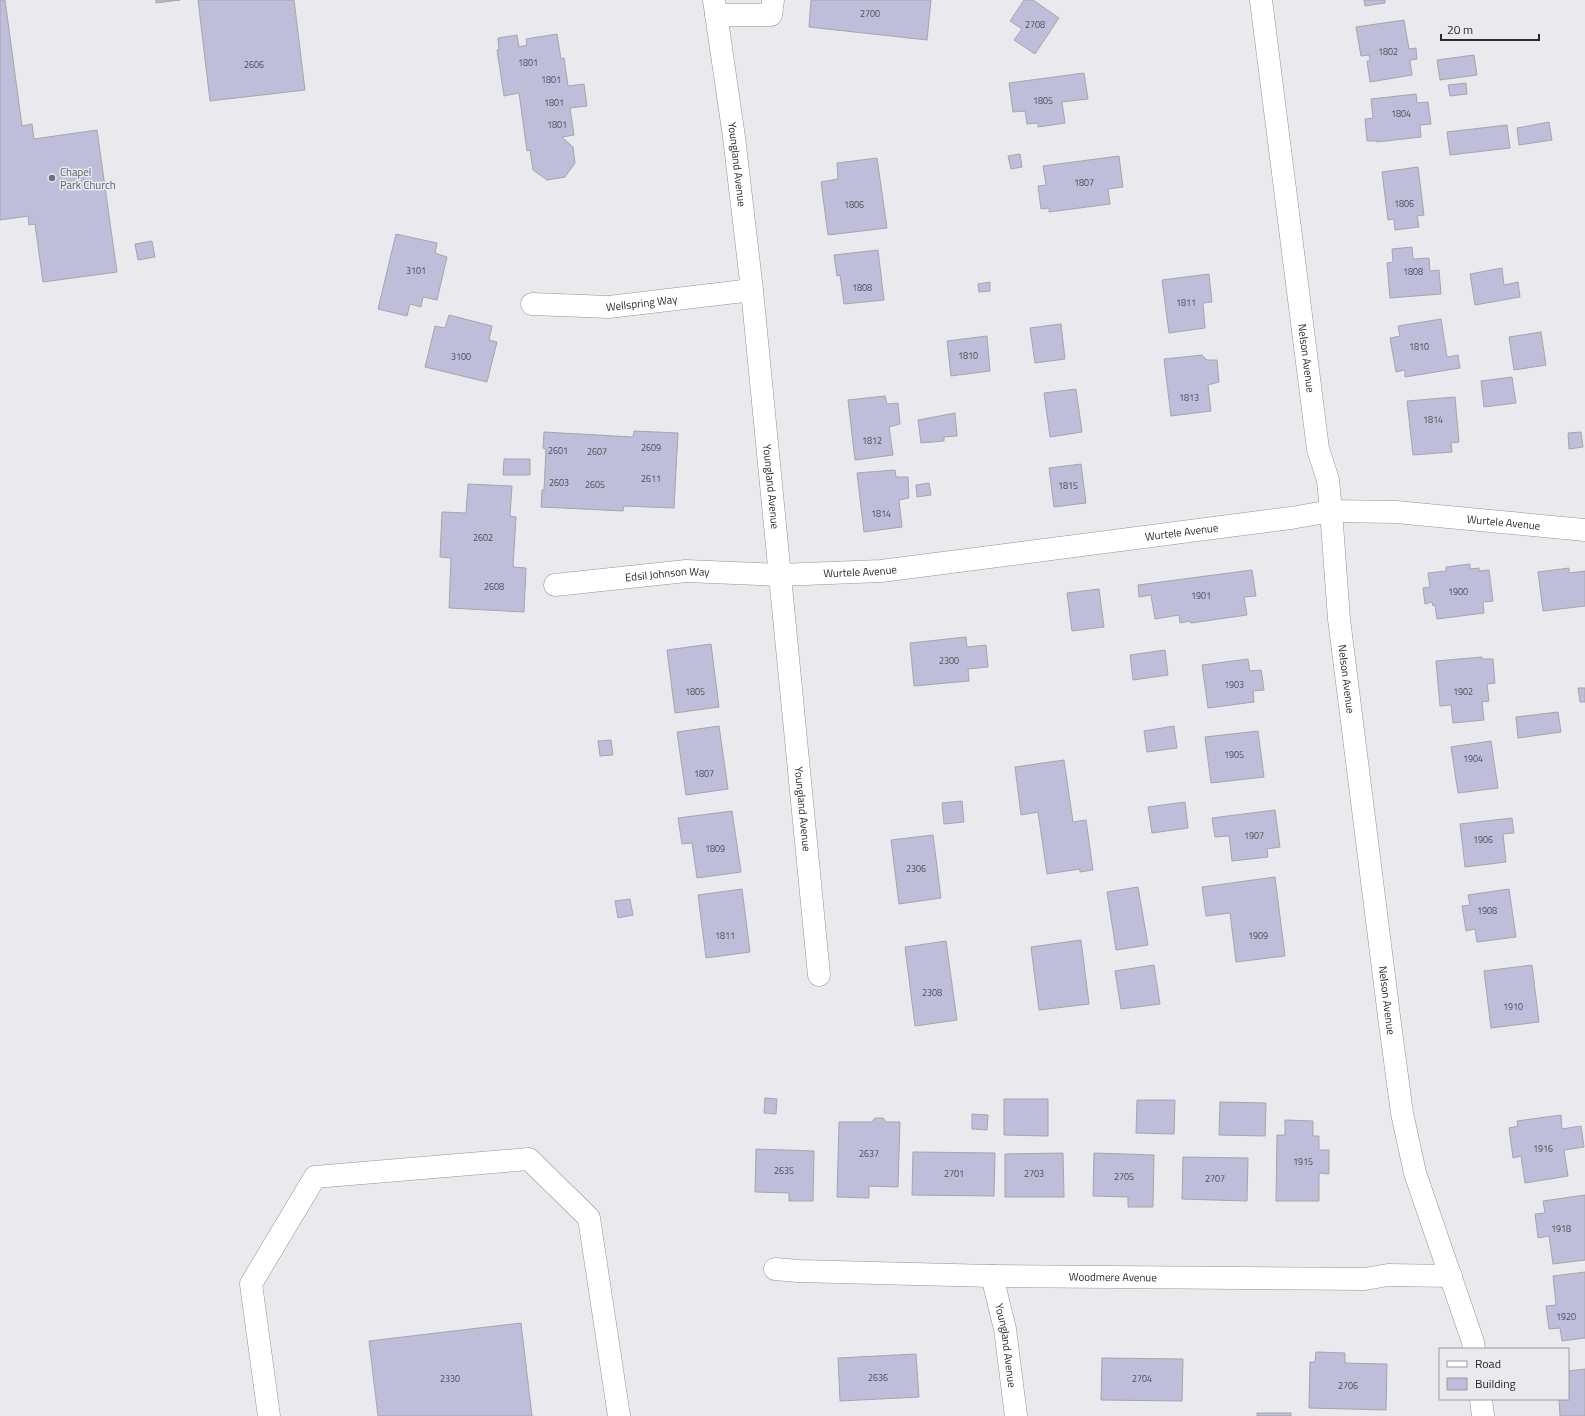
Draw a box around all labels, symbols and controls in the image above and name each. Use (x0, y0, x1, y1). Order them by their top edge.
house number: 2700 (860, 7, 880, 20)
scale bar (1441, 16, 1539, 42)
house number: 2708 (1025, 18, 1045, 31)
text: 20 m (1447, 20, 1473, 39)
house number: 1802 (1378, 45, 1398, 58)
house number: 1801 (518, 56, 538, 69)
house number: 2606 (244, 58, 264, 71)
house number: 1801 (541, 73, 561, 86)
house number: 1805 (1033, 94, 1053, 107)
house number: 1801 (544, 96, 564, 109)
house number: 1804 (1391, 107, 1411, 120)
house number: 1801 (547, 118, 567, 131)
street label: Youngland Avenue (724, 121, 750, 208)
place label: Chapel Park Church (60, 164, 116, 193)
marker: Chapel Park Church (47, 173, 57, 183)
house number: 1807 (1074, 176, 1094, 189)
house number: 1806 (1394, 197, 1414, 210)
house number: 1806 (844, 198, 864, 211)
house number: 3101 (406, 264, 426, 277)
house number: 1808 (1403, 265, 1423, 278)
house number: 1808 (852, 281, 872, 294)
street label: Wellspring Way (605, 291, 679, 315)
house number: 1811 (1176, 296, 1196, 309)
street label: Nelson Avenue (1294, 323, 1319, 394)
house number: 1810 (1409, 340, 1429, 353)
house number: 1810 (958, 349, 978, 362)
house number: 3100 (451, 350, 471, 363)
house number: 1813 (1179, 391, 1199, 404)
house number: 1814 (1423, 413, 1443, 426)
house number: 1812 (862, 434, 882, 447)
house number: 2609 (641, 441, 661, 454)
street label: Youngland Avenue (759, 443, 783, 530)
house number: 2601 (548, 444, 568, 457)
house number: 2607 (587, 445, 607, 458)
house number: 2611 (641, 472, 661, 485)
house number: 2603 (549, 476, 569, 489)
house number: 2605 (585, 478, 605, 491)
house number: 1815 (1058, 479, 1078, 492)
house number: 1814 (871, 507, 891, 520)
street label: Wurtele Avenue (1466, 511, 1541, 534)
street label: Wurtele Avenue (1144, 519, 1220, 545)
house number: 2602 (473, 531, 493, 544)
street label: Wurtele Avenue (823, 561, 898, 581)
street label: Edsil Johnson Way (624, 563, 711, 585)
house number: 2608 (484, 580, 504, 593)
house number: 1900 (1448, 585, 1468, 598)
house number: 1901 (1191, 589, 1211, 602)
street label: Nelson Avenue (1334, 644, 1359, 715)
house number: 2300 (939, 654, 959, 667)
house number: 1903 (1224, 678, 1244, 691)
house number: 1805 (685, 685, 705, 698)
house number: 1902 (1453, 685, 1473, 698)
house number: 1905 (1224, 748, 1244, 761)
house number: 1904 (1463, 752, 1483, 765)
street label: Youngland Avenue (791, 766, 815, 853)
house number: 1807 (694, 767, 714, 780)
house number: 1907 (1244, 829, 1264, 842)
house number: 1906 (1473, 833, 1493, 846)
house number: 1809 (705, 842, 725, 855)
house number: 2306 (906, 862, 926, 875)
house number: 1908 (1477, 904, 1497, 917)
house number: 1811 (715, 929, 735, 942)
house number: 1909 (1248, 929, 1268, 942)
street label: Nelson Avenue (1375, 965, 1399, 1036)
house number: 2308 (922, 986, 942, 999)
house number: 1910 (1503, 1000, 1523, 1013)
house number: 1916 (1533, 1142, 1553, 1155)
house number: 2637 (859, 1147, 879, 1160)
house number: 1915 (1293, 1155, 1313, 1168)
house number: 2635 (774, 1164, 794, 1177)
house number: 2701 (944, 1167, 964, 1180)
house number: 2703 (1024, 1167, 1044, 1180)
house number: 2705 (1114, 1170, 1134, 1183)
house number: 2707 (1205, 1172, 1225, 1185)
house number: 1918 (1551, 1222, 1571, 1235)
street label: Woodmere Avenue (1069, 1269, 1157, 1285)
street label: Youngland Avenue (991, 1302, 1020, 1389)
house number: 1920 (1556, 1310, 1576, 1323)
legend (1439, 1348, 1569, 1400)
text: Road (1475, 1354, 1501, 1373)
house number: 2636 (868, 1371, 888, 1384)
house number: 2330 (440, 1372, 460, 1385)
house number: 2704 (1132, 1372, 1152, 1385)
text: Building (1475, 1374, 1516, 1393)
house number: 2706 (1338, 1379, 1358, 1392)

